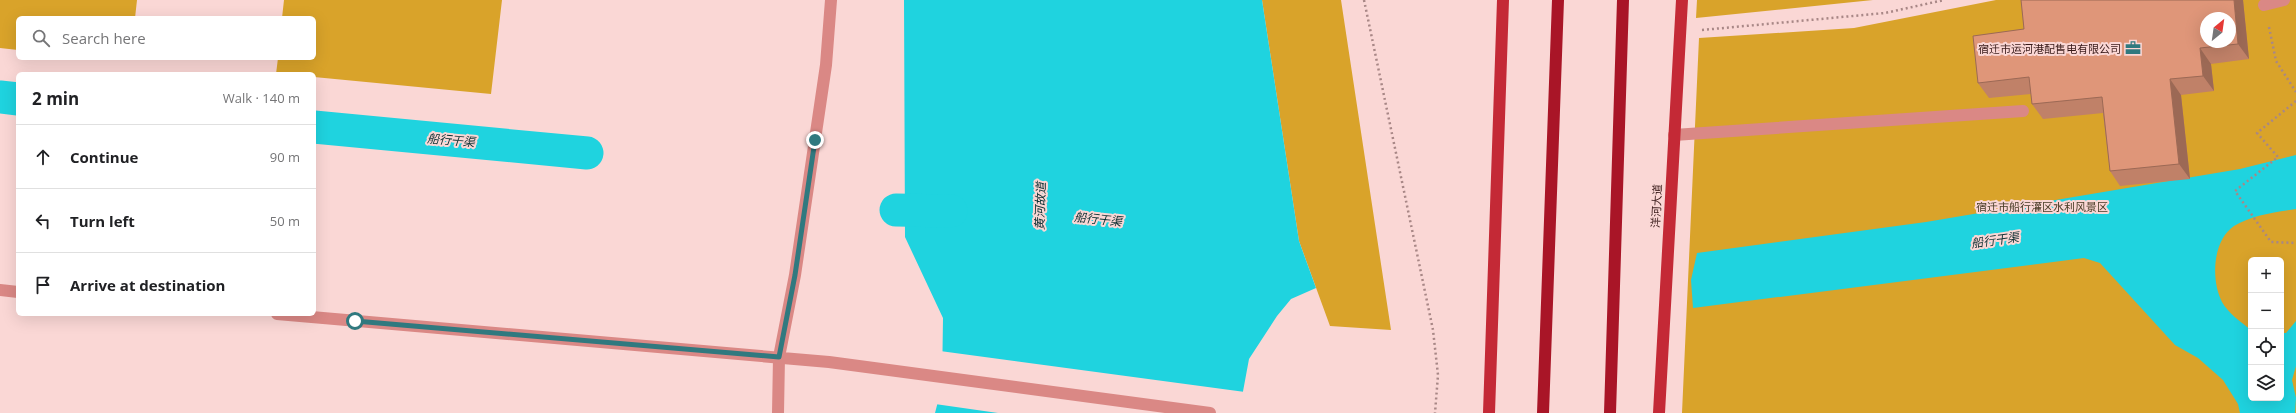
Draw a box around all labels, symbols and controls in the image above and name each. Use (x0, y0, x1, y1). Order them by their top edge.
north arrow (2200, 12, 2236, 48)
search box (16, 16, 316, 60)
icon: search (30, 27, 52, 49)
text: Search here (62, 28, 146, 48)
office icon: 宿迁市运河港配售电有限公司 (2124, 39, 2142, 57)
place label: 宿迁市运河港配售电有限公司 (1978, 41, 2121, 56)
text: 2 min (32, 87, 79, 110)
text: Walk · 140 m (223, 89, 300, 107)
water label: 船行干渠 (426, 129, 478, 151)
route end (806, 131, 824, 149)
icon: ahead (32, 146, 54, 168)
text: Continue (70, 147, 138, 167)
text: 90 m (270, 148, 300, 166)
water label: 黄河故道 (1031, 180, 1049, 230)
street label: 洋河大道 (1647, 184, 1665, 228)
park label: 宿迁市船行灌区水利风景区 (1976, 199, 2108, 214)
water label: 船行干渠 (1073, 208, 1125, 230)
icon: left (32, 210, 54, 232)
text: Turn left (70, 211, 135, 231)
text: 50 m (270, 212, 300, 230)
water label: 船行干渠 (1970, 228, 2022, 252)
map controls (2248, 257, 2284, 401)
button: + (2248, 257, 2284, 293)
icon: arrive (32, 274, 54, 296)
text: Arrive at destination (70, 275, 225, 295)
button: − (2248, 293, 2284, 329)
route start (346, 312, 364, 330)
button: locate (2248, 329, 2284, 365)
button: layers (2248, 365, 2284, 401)

